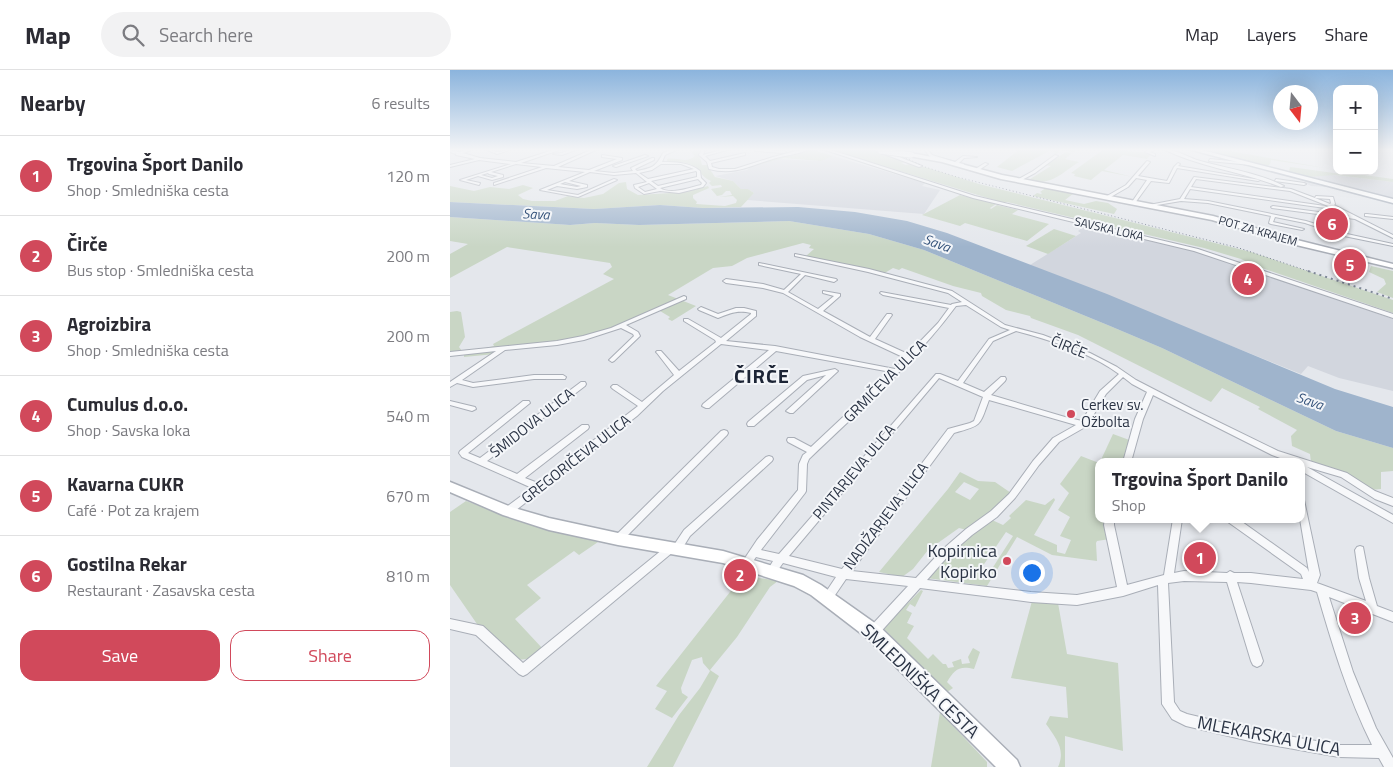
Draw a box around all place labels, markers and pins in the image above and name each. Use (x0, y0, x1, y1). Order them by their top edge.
pin: 6 (1316, 205, 1348, 243)
pin: 5 (1334, 246, 1366, 284)
pin: 4 (1232, 260, 1264, 298)
place label: Cerkev sv. Ožbolta (1081, 393, 1144, 433)
marker: Cerkev sv. Ožbolta (1065, 408, 1077, 420)
place label: Kopirnica Kopirko (927, 537, 997, 585)
pin: 1 (1184, 539, 1216, 577)
marker: Kopirnica Kopirko (1001, 555, 1013, 567)
pin: 2 (724, 556, 756, 594)
pin: 3 (1339, 599, 1371, 637)

